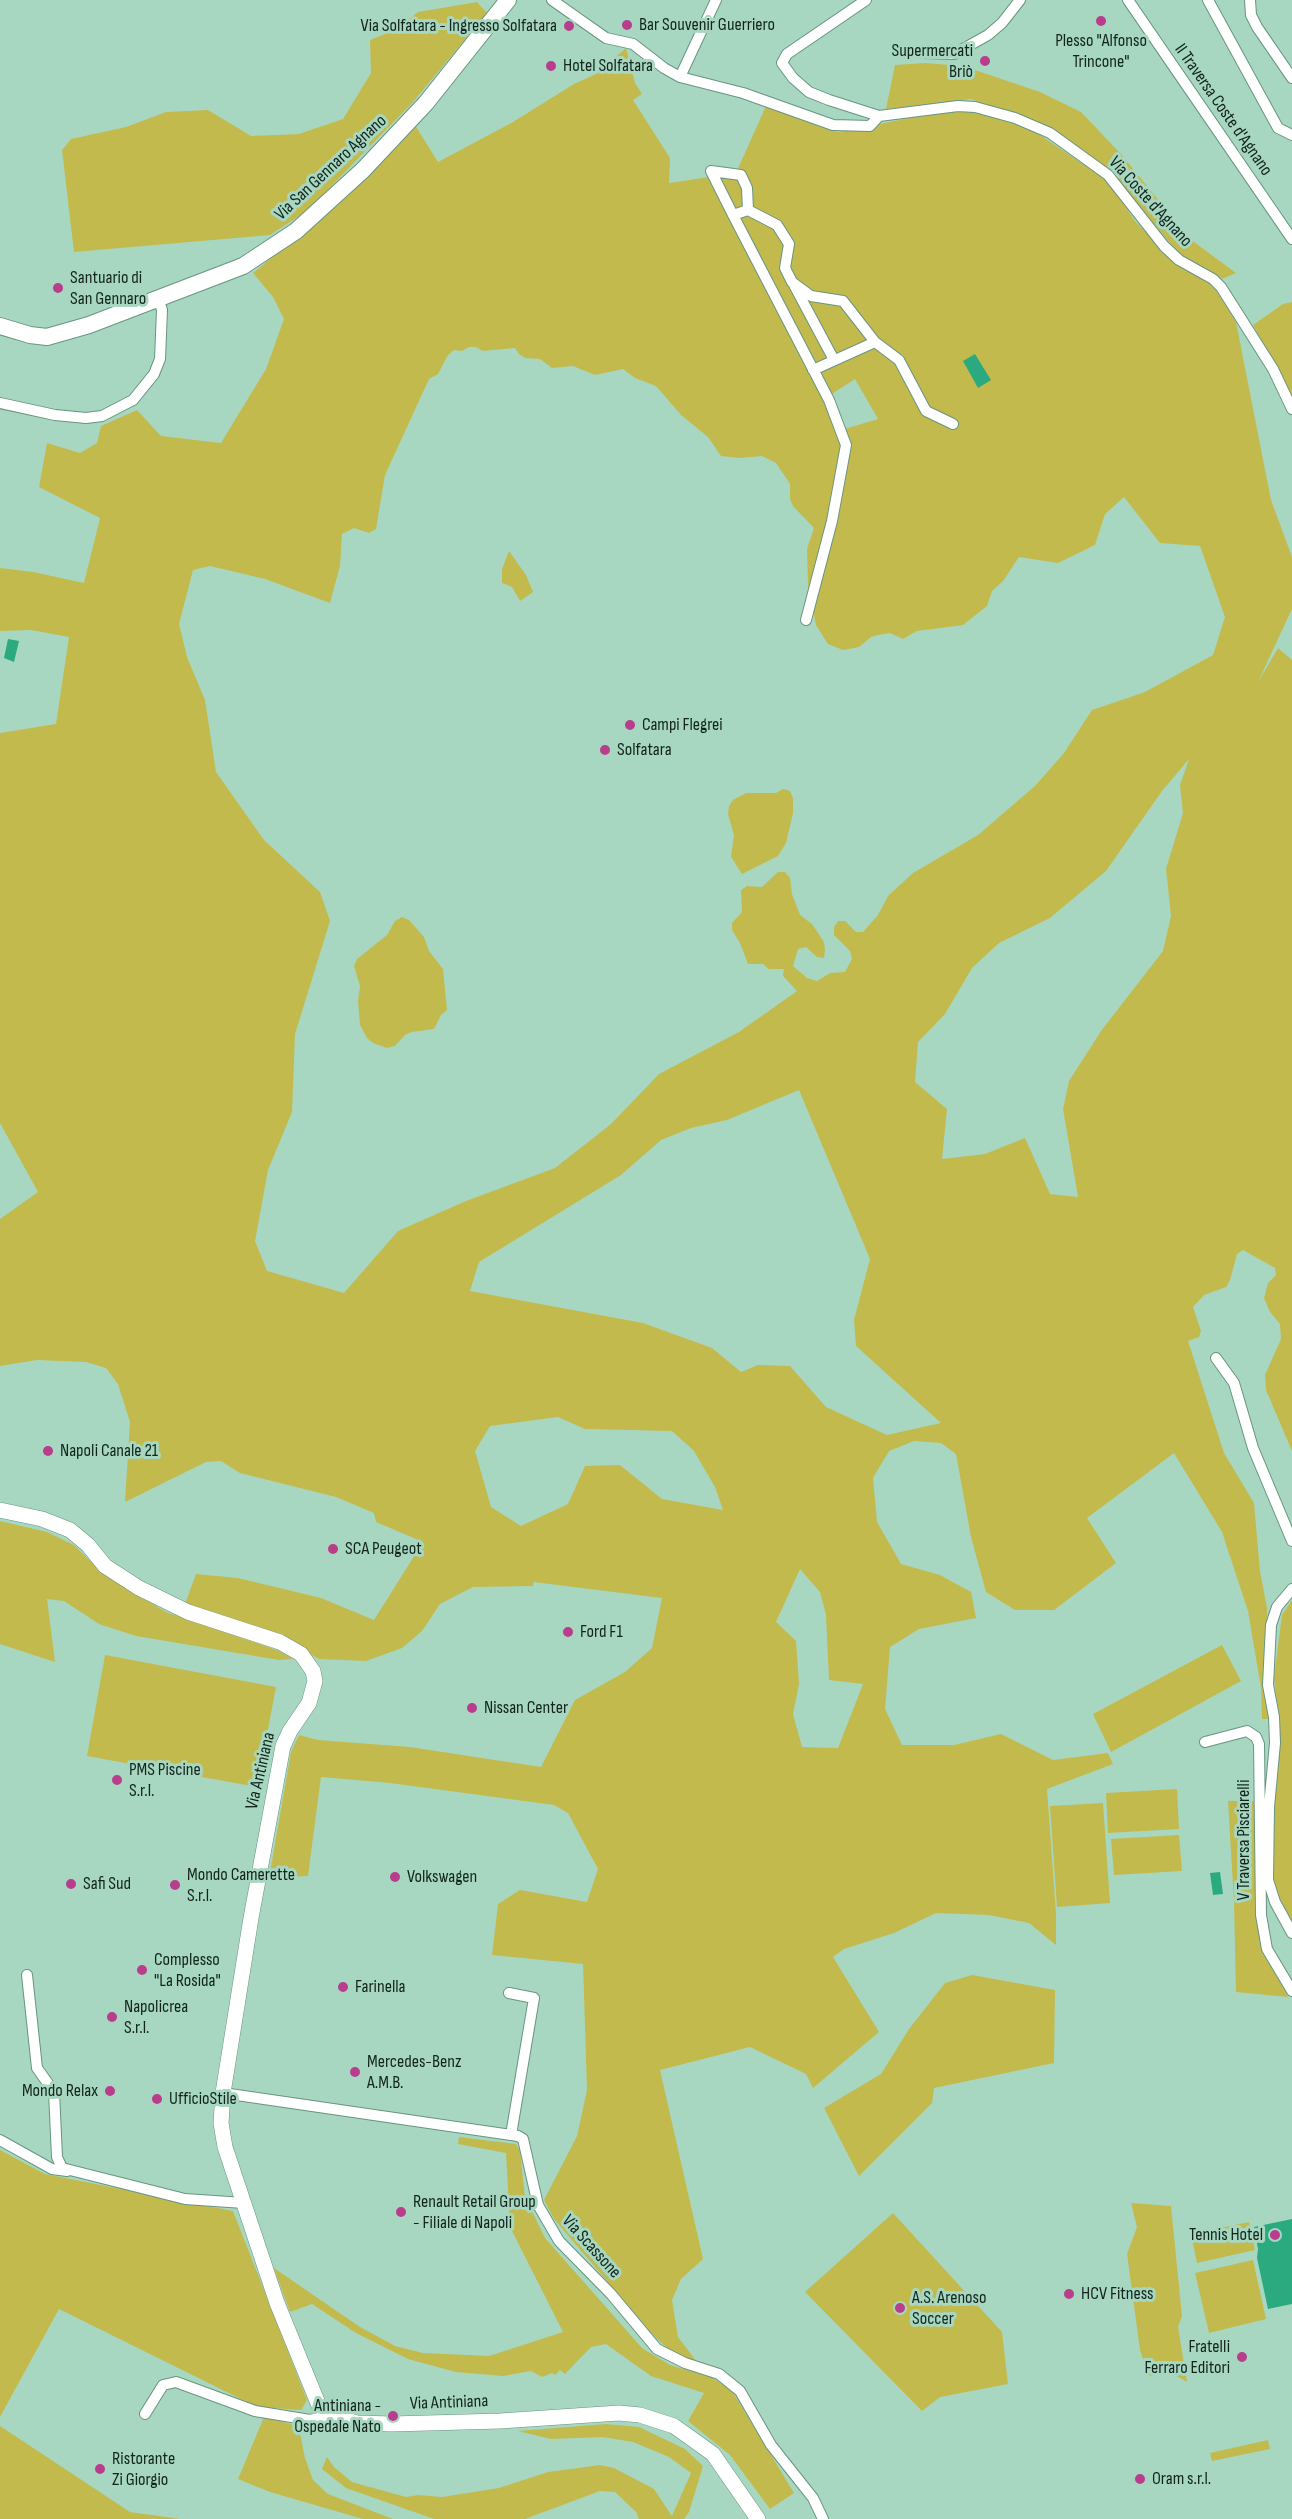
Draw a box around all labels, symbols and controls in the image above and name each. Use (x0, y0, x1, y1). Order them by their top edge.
place label: Bar Souvenir Guerriero (639, 14, 775, 36)
marker: Plesso "Alfonso Trincone" (1094, 14, 1108, 28)
place label: Via Solfatara - Ingresso Solfatara (361, 15, 557, 37)
marker: Bar Souvenir Guerriero (620, 18, 634, 32)
marker: Via Solfatara - Ingresso Solfatara (562, 19, 576, 33)
place label: Plesso "Alfonso Trincone" (1055, 30, 1147, 72)
place label: Supermercati Briò (892, 40, 973, 82)
street label: II Traversa Coste d'Agnano (1169, 40, 1277, 180)
marker: Supermercati Briò (978, 54, 992, 68)
place label: Hotel Solfatara (563, 55, 653, 77)
marker: Hotel Solfatara (544, 59, 558, 73)
street label: Via San Gennaro Agnano (271, 111, 391, 225)
street label: Via Coste d'Agnano (1104, 152, 1196, 252)
place label: Santuario di San Gennaro (70, 267, 146, 310)
marker: Santuario di San Gennaro (51, 281, 65, 295)
place label: Campi Flegrei (642, 714, 723, 736)
marker: Campi Flegrei (623, 718, 637, 732)
place label: Solfatara (617, 739, 672, 761)
marker: Solfatara (598, 743, 612, 757)
place label: Napoli Canale 21 (60, 1440, 158, 1462)
marker: Napoli Canale 21 (41, 1444, 55, 1458)
place label: SCA Peugeot (345, 1538, 422, 1560)
marker: SCA Peugeot (326, 1542, 340, 1556)
place label: Ford F1 (580, 1621, 623, 1643)
marker: Ford F1 (561, 1625, 575, 1639)
place label: Nissan Center (484, 1697, 568, 1719)
marker: Nissan Center (465, 1701, 479, 1715)
street label: Via Antiniana (242, 1730, 280, 1812)
place label: PMS Piscine S.r.l. (129, 1759, 201, 1802)
marker: PMS Piscine S.r.l. (110, 1773, 124, 1787)
street label: V Traversa Pisciarelli (1233, 1779, 1255, 1901)
place label: Mondo Camerette S.r.l. (187, 1864, 295, 1906)
place label: Volkswagen (407, 1866, 477, 1888)
marker: Volkswagen (388, 1870, 402, 1884)
place label: Safi Sud (83, 1873, 131, 1895)
marker: Safi Sud (64, 1877, 78, 1891)
marker: Mondo Camerette S.r.l. (168, 1878, 182, 1892)
place label: Complesso "La Rosida" (154, 1949, 221, 1992)
marker: Complesso "La Rosida" (135, 1963, 149, 1977)
place label: Farinella (355, 1976, 406, 1998)
marker: Farinella (336, 1980, 350, 1994)
place label: Napolicrea S.r.l. (124, 1996, 188, 2038)
marker: Napolicrea S.r.l. (105, 2010, 119, 2024)
place label: Mercedes-Benz A.M.B. (367, 2051, 461, 2094)
marker: Mercedes-Benz A.M.B. (348, 2065, 362, 2079)
place label: Mondo Relax (22, 2080, 98, 2102)
marker: Mondo Relax (103, 2084, 117, 2098)
place label: UfficioStile (169, 2088, 237, 2110)
marker: UfficioStile (150, 2092, 164, 2106)
place label: Renault Retail Group - Filiale di Napoli (413, 2191, 536, 2234)
marker: Renault Retail Group - Filiale di Napoli (394, 2205, 408, 2219)
street label: Via Scassone (557, 2211, 625, 2283)
place label: Tennis Hotel (1189, 2224, 1263, 2246)
marker: Tennis Hotel (1268, 2228, 1282, 2242)
place label: HCV Fitness (1081, 2283, 1154, 2305)
place label: A.S. Arenoso Soccer (912, 2287, 986, 2330)
marker: HCV Fitness (1062, 2287, 1076, 2301)
marker: A.S. Arenoso Soccer (893, 2301, 907, 2315)
place label: Fratelli Ferraro Editori (1145, 2336, 1230, 2378)
marker: Fratelli Ferraro Editori (1235, 2350, 1249, 2364)
street label: Via Antiniana (409, 2391, 489, 2415)
place label: Antiniana - Ospedale Nato (294, 2395, 381, 2438)
marker: Antiniana - Ospedale Nato (386, 2409, 400, 2423)
place label: Ristorante Zi Giorgio (112, 2448, 175, 2490)
marker: Ristorante Zi Giorgio (93, 2462, 107, 2476)
place label: Oram s.r.l. (1152, 2468, 1211, 2490)
marker: Oram s.r.l. (1133, 2472, 1147, 2486)

